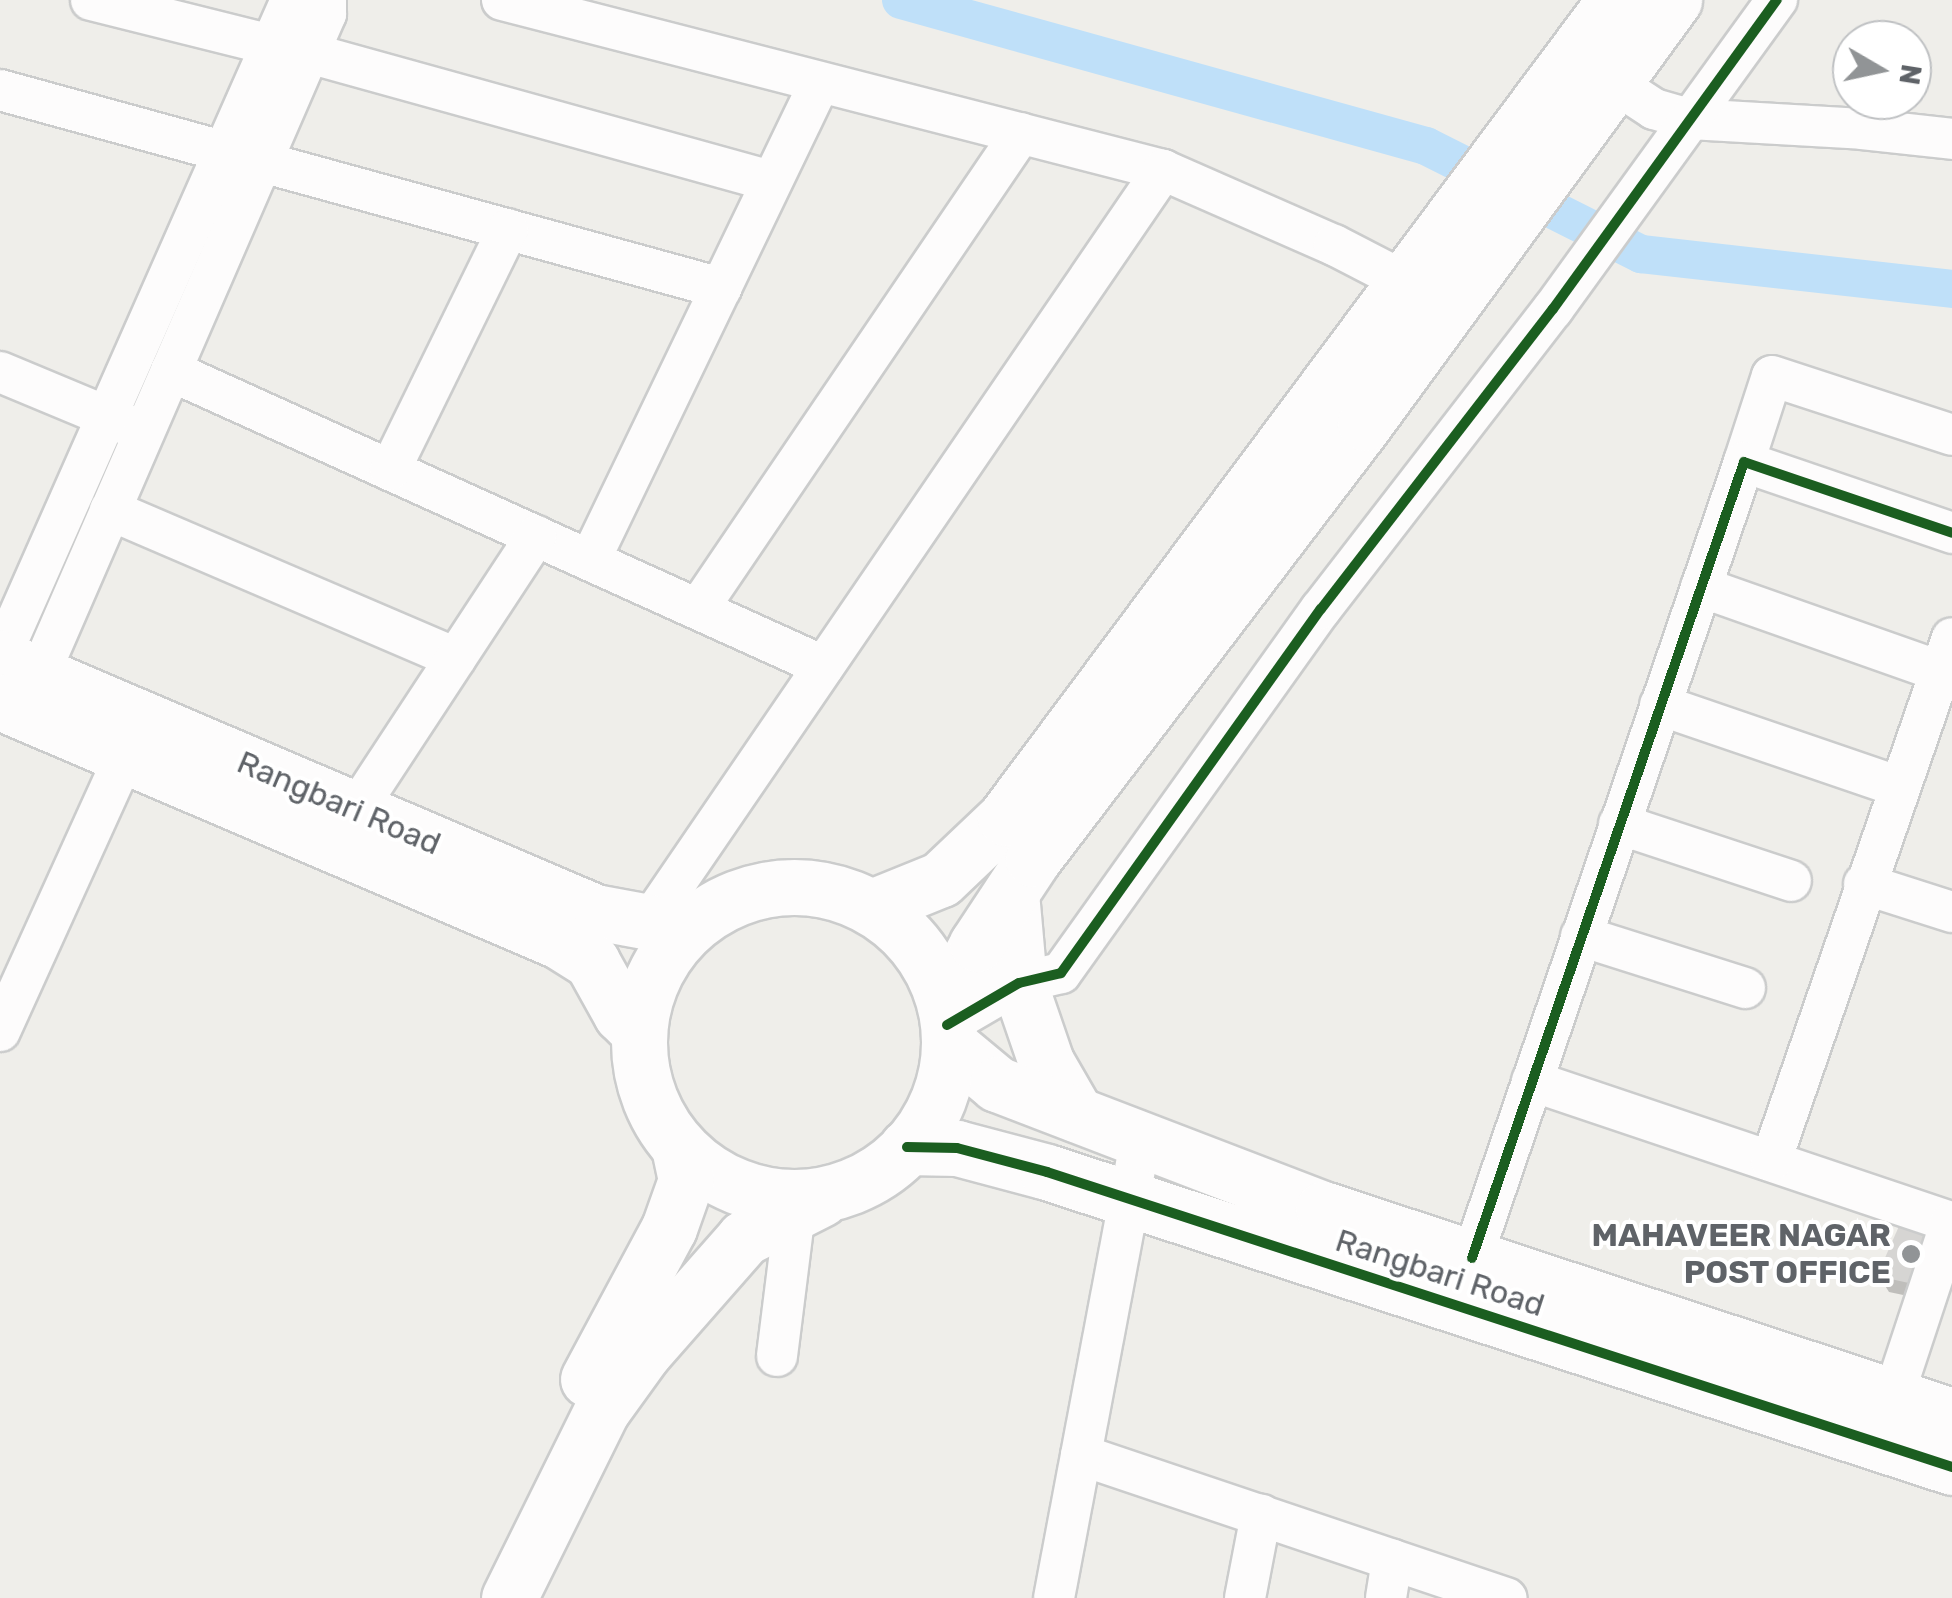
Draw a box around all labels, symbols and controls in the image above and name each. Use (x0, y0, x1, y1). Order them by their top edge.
north arrow (1832, 20, 1932, 120)
text: N (1892, 62, 1928, 87)
street label: Rangbari Road (231, 743, 447, 863)
place label: MAHAVEER NAGAR POST OFFICE (1592, 1217, 1891, 1292)
street label: Rangbari Road (1331, 1221, 1549, 1325)
marker: MAHAVEER NAGAR POST OFFICE (1900, 1243, 1922, 1265)

